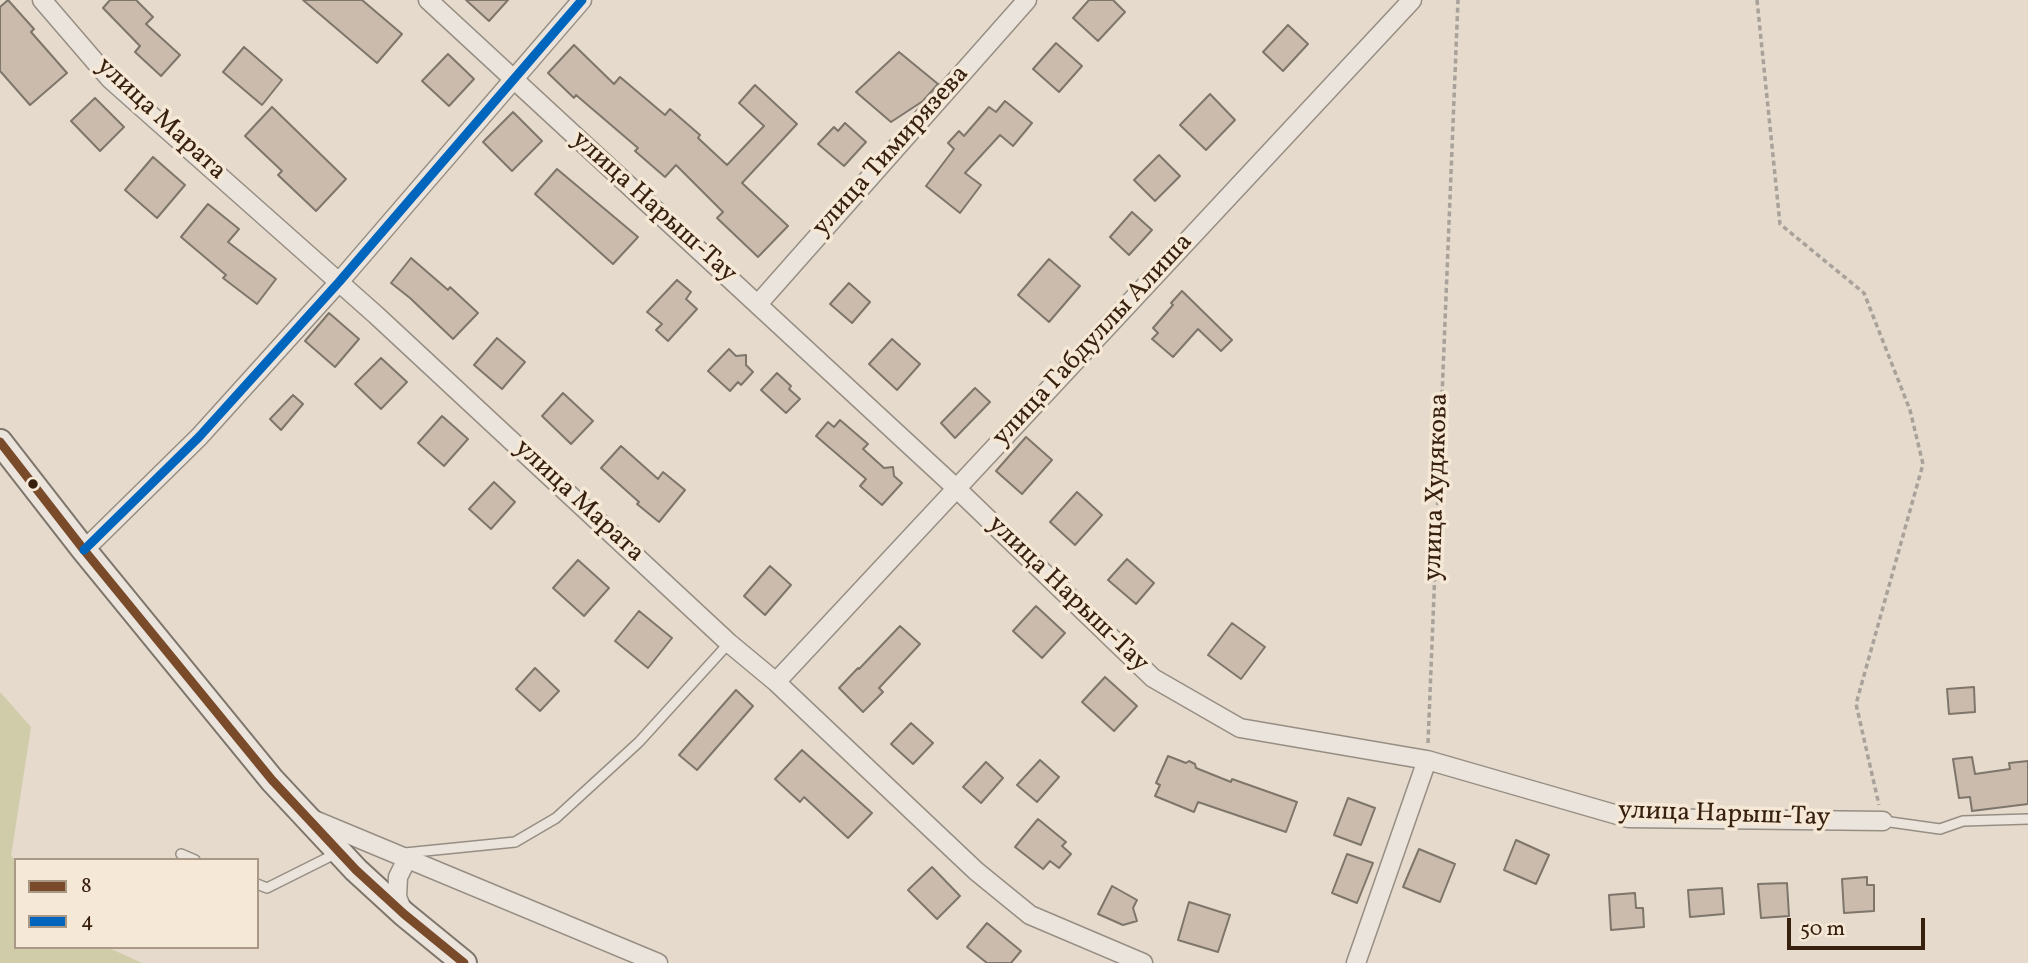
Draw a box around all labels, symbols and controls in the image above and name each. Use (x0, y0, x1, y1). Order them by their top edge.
street label: улица Марата (88, 52, 232, 188)
street label: улица Тимирязева (807, 60, 977, 244)
street label: улица Нарыш-Тау (564, 125, 742, 291)
street label: улица Габдуллы Алиша (987, 228, 1201, 454)
street label: улица Худякова (1419, 392, 1457, 582)
street label: улица Марата (506, 434, 650, 570)
unlabelled marker (26, 477, 40, 491)
street label: улица Нарыш-Тау (980, 510, 1154, 680)
street label: улица Нарыш-Тау (1617, 797, 1831, 835)
legend (14, 858, 259, 949)
text: 8 (81, 872, 92, 901)
scale bar (1790, 904, 1928, 948)
text: 4 (81, 907, 94, 936)
text: 50 m (1800, 915, 1845, 944)

